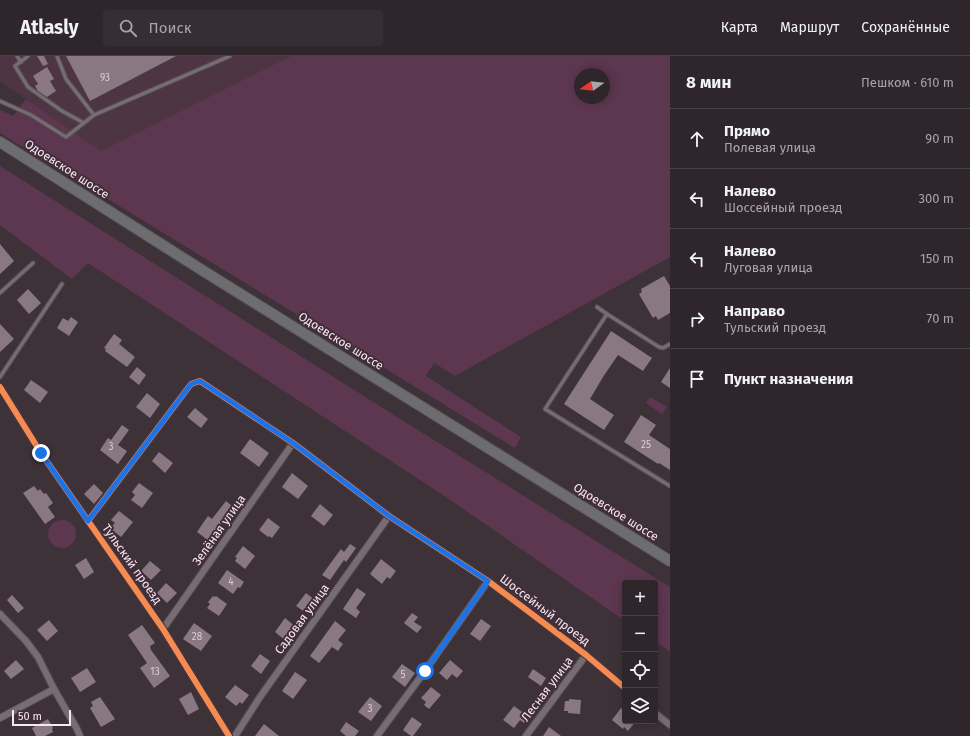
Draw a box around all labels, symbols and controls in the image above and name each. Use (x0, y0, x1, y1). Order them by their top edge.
search box (103, 10, 383, 46)
text: Atlasly (20, 16, 79, 39)
icon: search (117, 17, 139, 39)
text: Поиск (149, 19, 191, 37)
text: Карта (721, 19, 758, 36)
text: Маршрут (780, 19, 839, 36)
text: Сохранённые (861, 19, 950, 36)
north arrow (574, 68, 610, 104)
house number: 93 (100, 72, 110, 84)
text: 8 мин (686, 72, 731, 93)
text: Пешком · 610 m (861, 75, 954, 90)
text: Прямо (724, 122, 770, 140)
icon: ahead (686, 128, 708, 150)
text: 90 m (925, 131, 954, 146)
street label: Одоевское шоссе (22, 136, 112, 202)
text: Полевая улица (724, 140, 816, 155)
text: Налево (724, 182, 776, 200)
icon: left (686, 188, 708, 210)
text: 300 m (918, 191, 954, 206)
text: Шоссейный проезд (724, 200, 842, 215)
text: Налево (724, 242, 776, 260)
icon: left (686, 248, 708, 270)
text: 150 m (920, 251, 954, 266)
text: Луговая улица (724, 260, 813, 275)
text: Направо (724, 302, 785, 320)
icon: right (686, 308, 708, 330)
street label: Одоевское шоссе (296, 309, 386, 373)
text: 70 m (927, 311, 954, 326)
text: Тульский проезд (724, 320, 826, 335)
icon: arrive (686, 368, 708, 390)
text: Пункт назначения (724, 370, 853, 388)
house number: 25 (641, 439, 651, 451)
house number: 3 (109, 441, 114, 453)
route end (32, 444, 50, 462)
street label: Одоевское шоссе (571, 480, 661, 544)
street label: Зелёная улица (189, 492, 249, 568)
street label: Тульский проезд (99, 521, 165, 607)
street label: Шоссейный проезд (497, 572, 593, 649)
house number: 4 (228, 576, 234, 588)
map controls (622, 580, 658, 724)
button: + (622, 580, 658, 616)
street label: Садовая улица (272, 581, 332, 657)
button: − (622, 616, 658, 652)
house number: 28 (192, 631, 203, 643)
button: locate (622, 652, 658, 688)
street label: Лесная улица (518, 654, 576, 724)
route start (416, 662, 434, 680)
house number: 13 (150, 666, 160, 678)
house number: 5 (400, 669, 406, 681)
button: layers (622, 688, 658, 724)
house number: 3 (368, 703, 373, 715)
scale bar (12, 708, 71, 727)
text: 50 m (18, 710, 42, 723)

